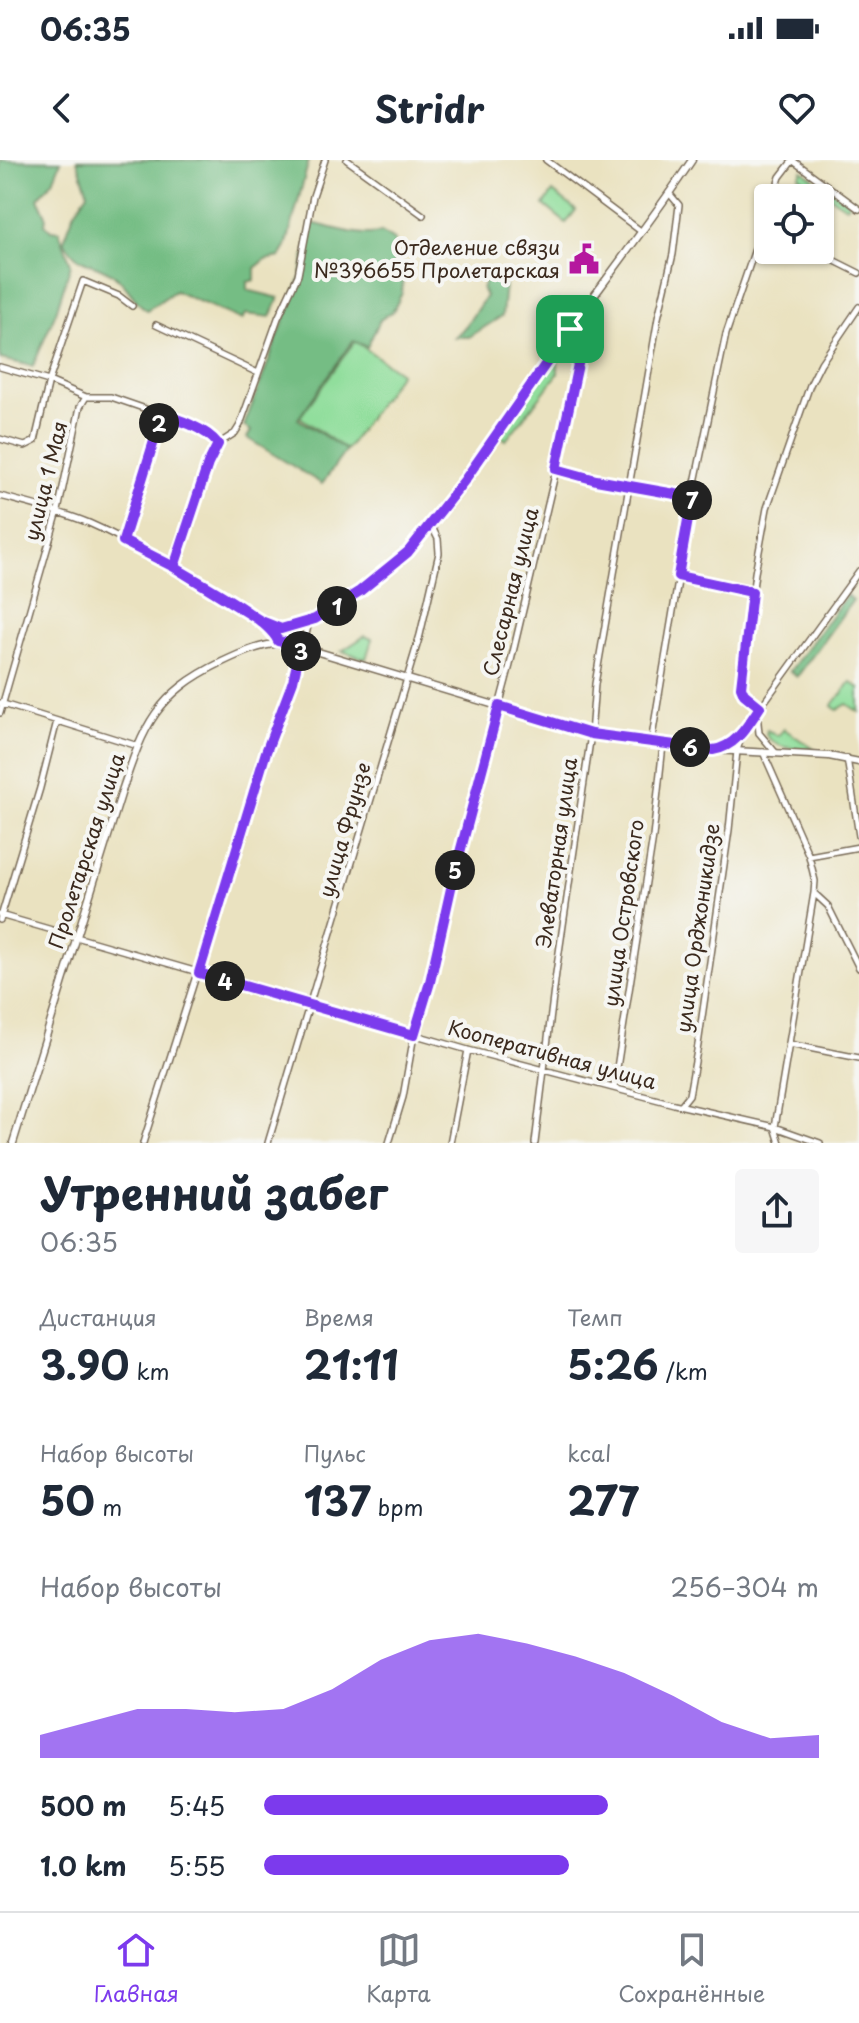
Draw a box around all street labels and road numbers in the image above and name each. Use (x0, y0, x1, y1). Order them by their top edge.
street label: улица 1 Мая (16, 418, 74, 544)
street label: Слесарная улица (475, 504, 546, 679)
street label: Пролетарская улица (40, 749, 132, 952)
street label: Элеваторная улица (528, 755, 584, 950)
street label: улица Фрунзе (310, 759, 378, 901)
street label: улица Островского (595, 817, 651, 1008)
street label: улица Орджоникидзе (667, 821, 727, 1034)
street label: Кооперативная улица (445, 1012, 660, 1096)

